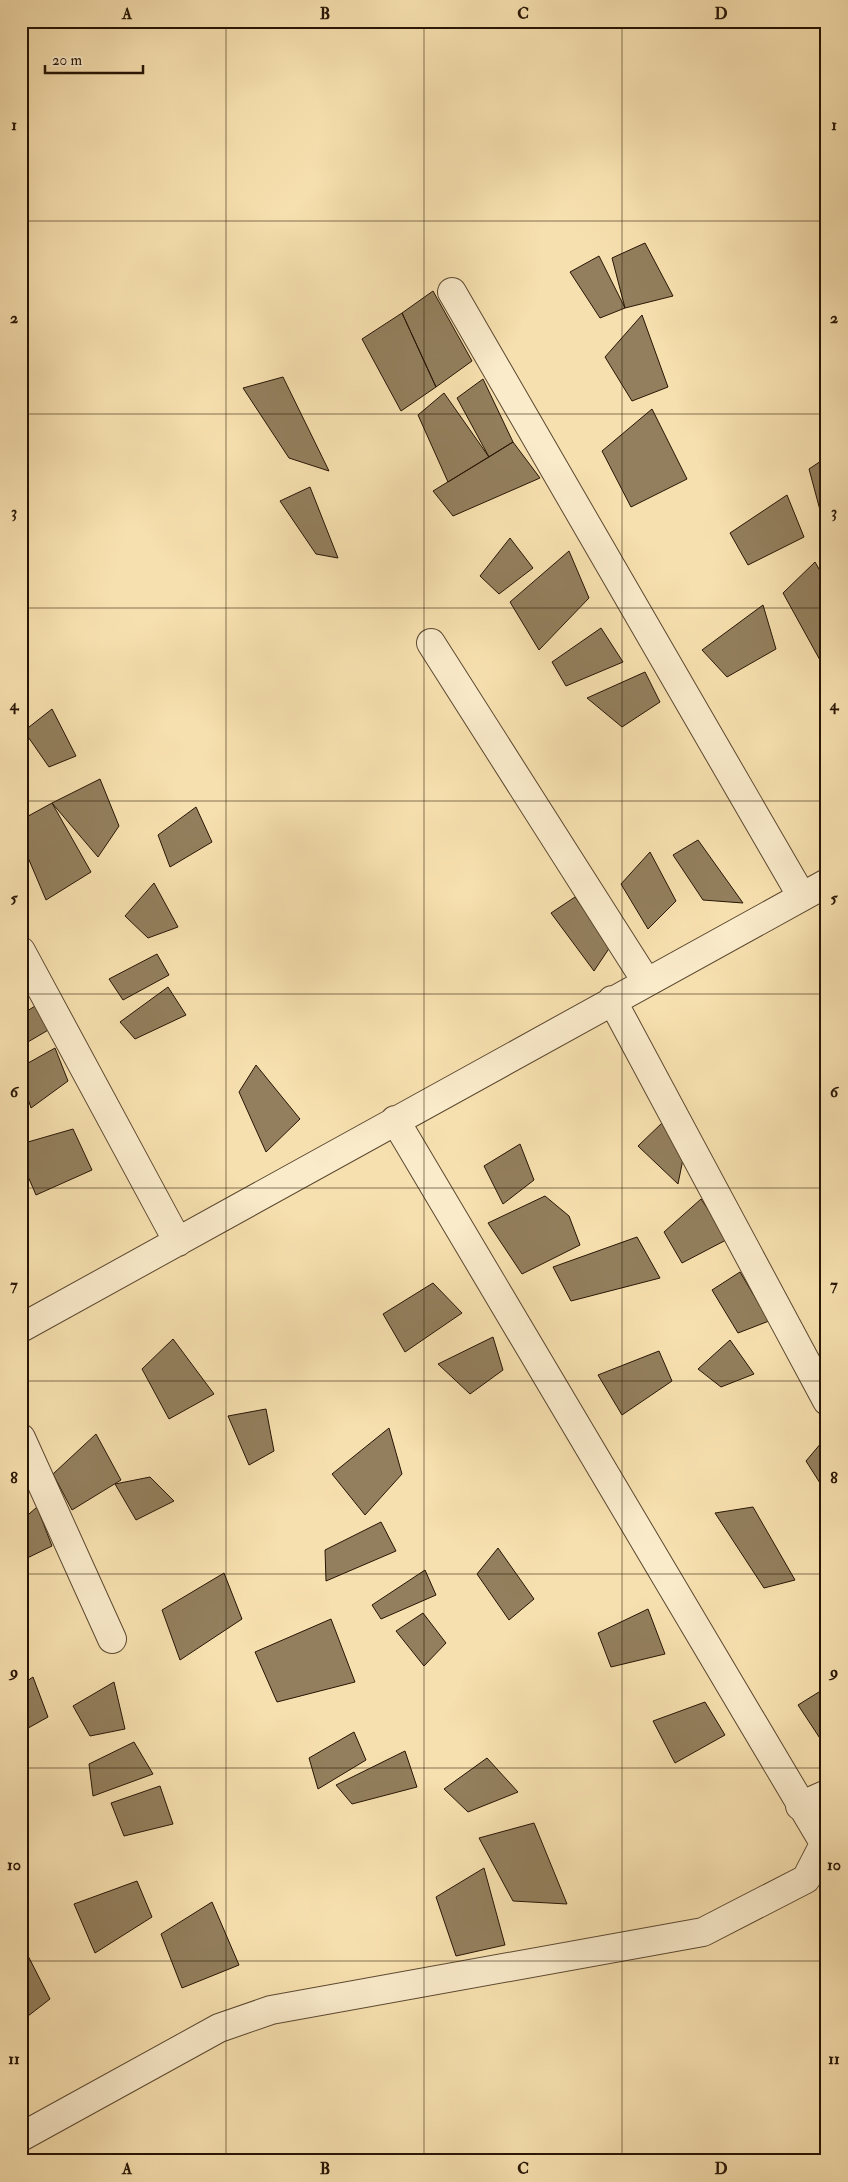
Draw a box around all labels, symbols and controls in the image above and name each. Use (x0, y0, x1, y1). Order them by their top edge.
text: A (121, 4, 133, 24)
text: B (320, 4, 330, 24)
text: C (517, 4, 529, 24)
text: D (714, 4, 728, 24)
scale bar (45, 42, 142, 74)
text: 20 m (52, 51, 82, 70)
text: 1 (11, 115, 17, 135)
text: 1 (831, 115, 837, 135)
text: 2 (10, 308, 18, 328)
text: 2 (830, 308, 838, 328)
text: 3 (11, 502, 17, 522)
text: 3 (831, 502, 837, 522)
text: 4 (9, 695, 20, 715)
text: 4 (829, 695, 840, 715)
text: 5 (10, 888, 18, 908)
text: 5 (830, 888, 838, 908)
text: 6 (10, 1082, 20, 1102)
text: 6 (830, 1082, 840, 1102)
text: 7 (10, 1275, 18, 1295)
text: 7 (830, 1275, 838, 1295)
text: 8 (10, 1468, 18, 1488)
text: 8 (830, 1468, 838, 1488)
text: 9 (8, 1662, 18, 1682)
text: 9 (828, 1662, 838, 1682)
text: 10 (7, 1855, 21, 1875)
text: 10 (827, 1855, 841, 1875)
text: 11 (8, 2049, 20, 2069)
text: 11 (828, 2049, 840, 2069)
text: A (121, 2159, 133, 2179)
text: B (320, 2159, 330, 2179)
text: C (517, 2159, 529, 2179)
text: D (714, 2159, 728, 2179)

